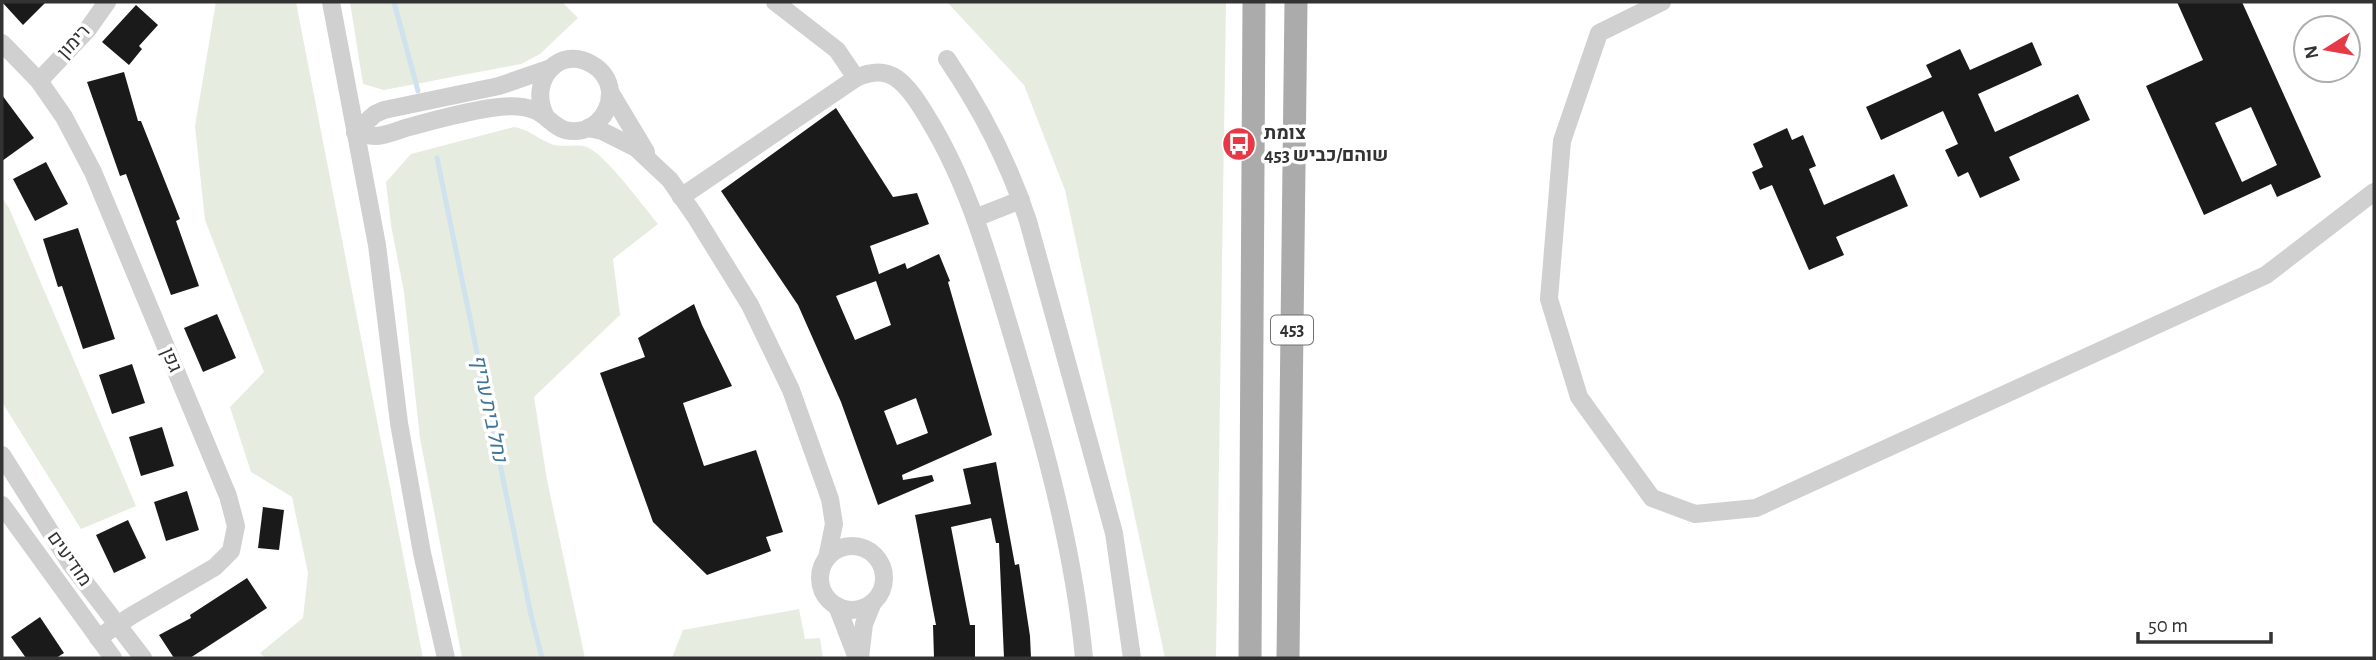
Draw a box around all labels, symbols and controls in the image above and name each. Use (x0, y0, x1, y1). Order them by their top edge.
north arrow (2292, 14, 2362, 84)
street label: רימון (54, 21, 94, 63)
text: N (2301, 44, 2322, 60)
place label: צומת שוהם/כביש 453 (1264, 124, 1388, 165)
bus stop icon: צומת שוהם/כביש 453 (1220, 125, 1258, 163)
road number: 453 (1271, 316, 1313, 344)
street label: גפן (157, 345, 185, 375)
water label: נחל בית עריף (466, 352, 511, 465)
street label: מודיעים (43, 528, 95, 590)
scale bar (2138, 600, 2271, 644)
text: 50 m (2148, 615, 2188, 636)

